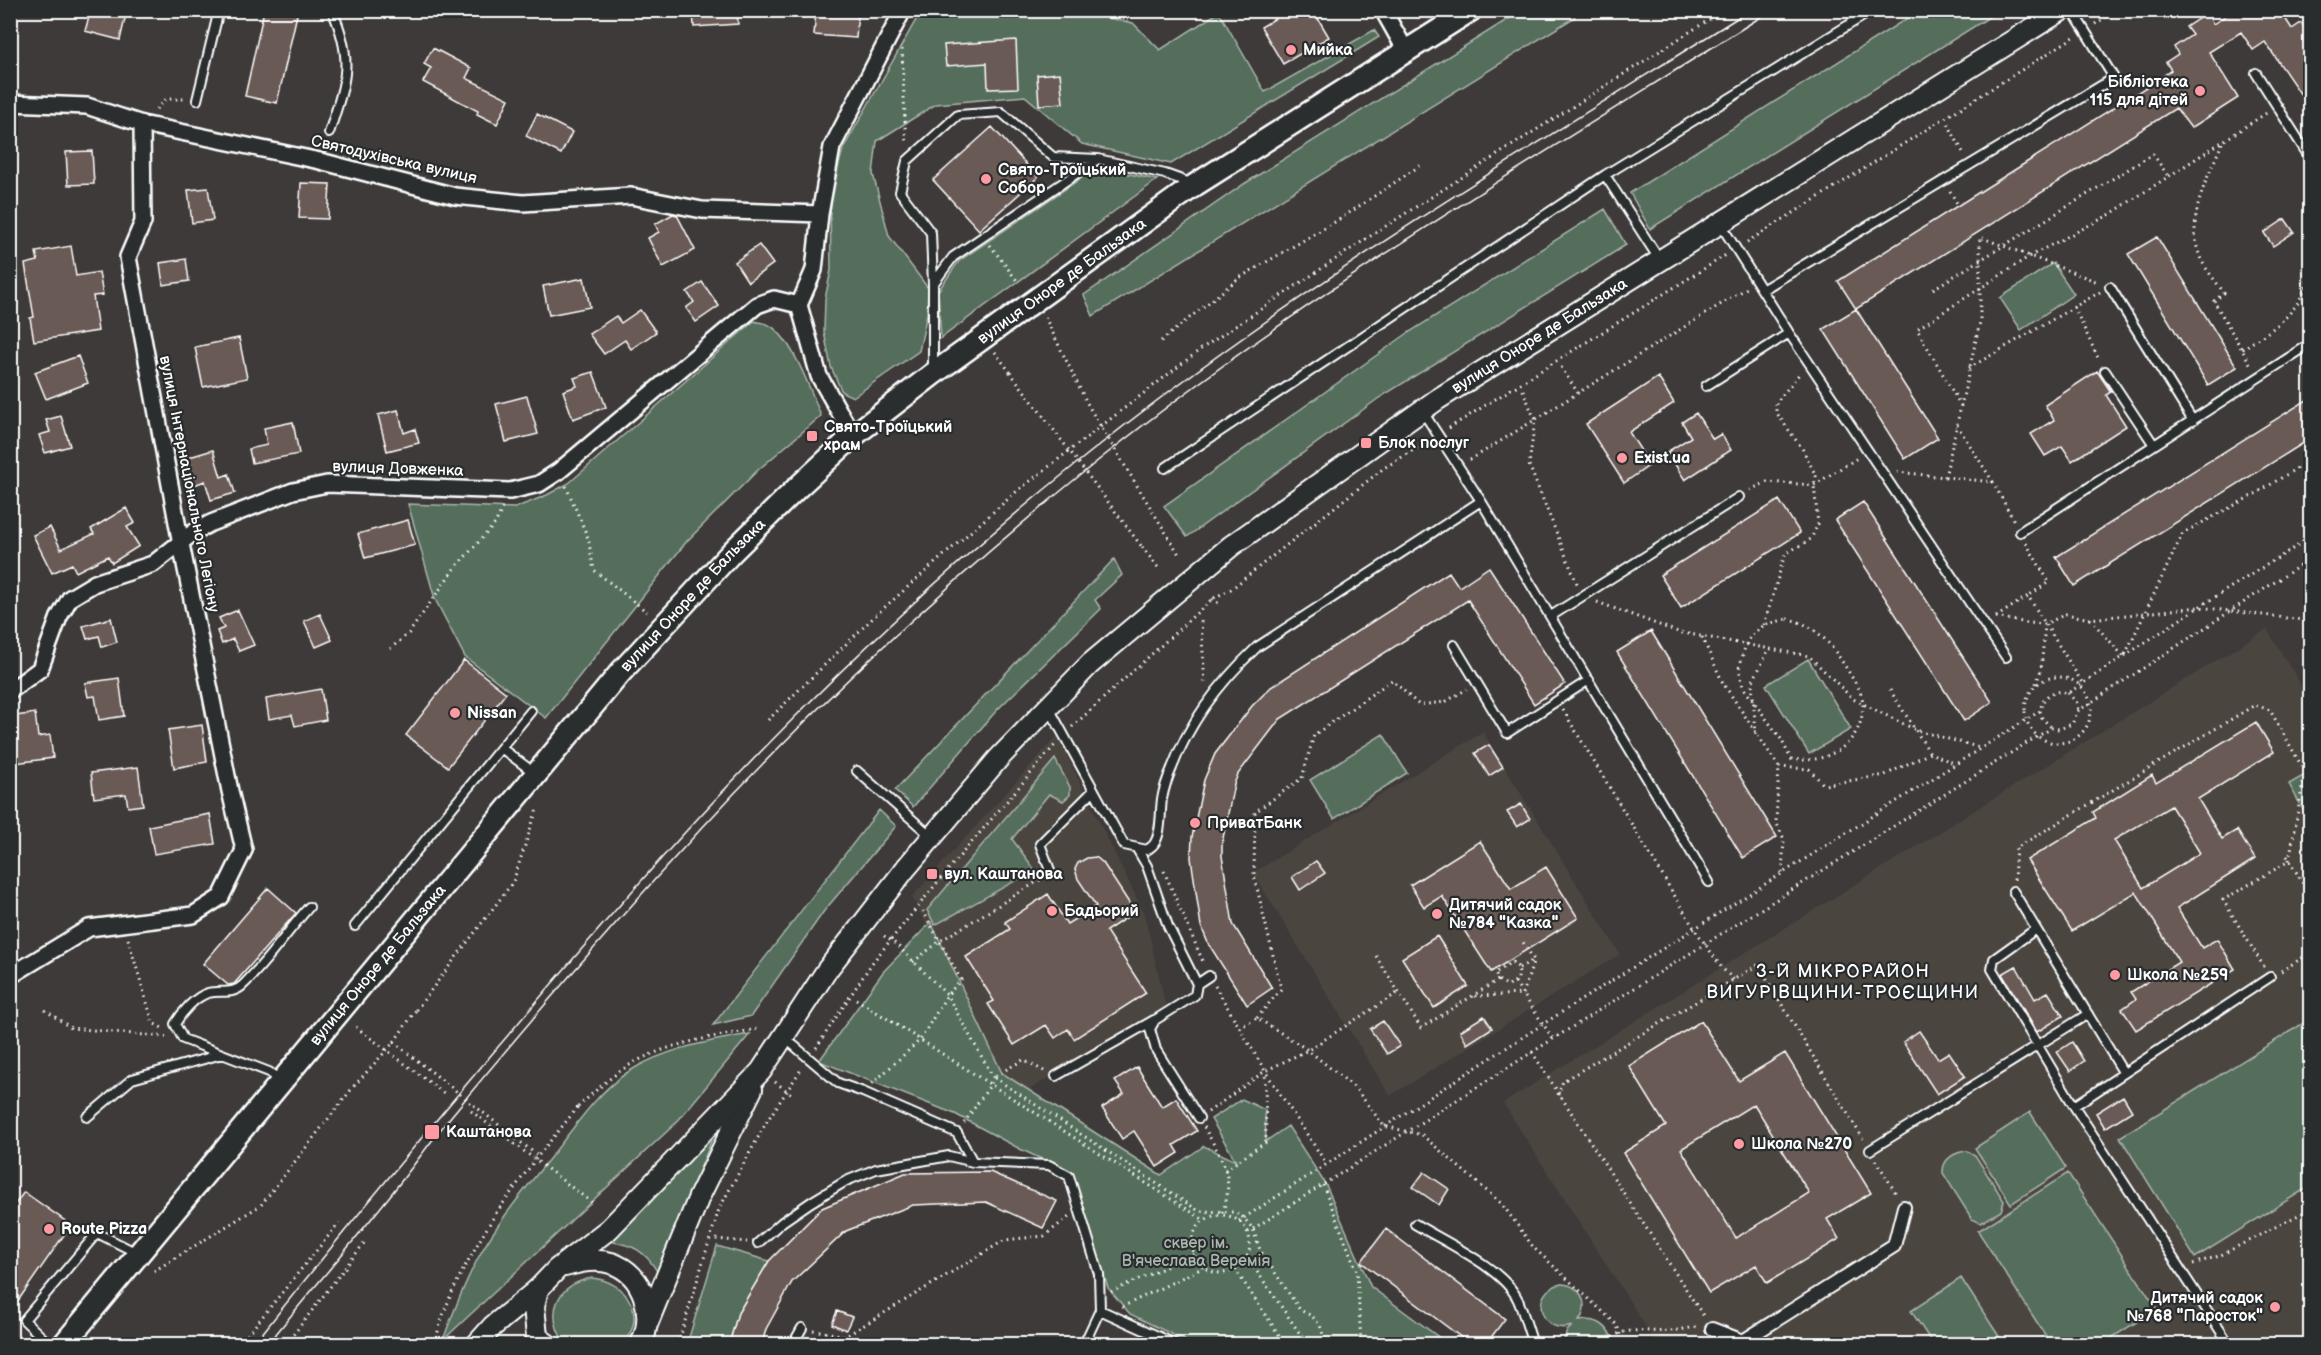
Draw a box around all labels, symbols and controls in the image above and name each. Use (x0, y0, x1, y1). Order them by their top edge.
place label: Мийка (1303, 41, 1353, 60)
marker: Мийка (1284, 43, 1298, 57)
place label: Бібліотека 115 для дітей (2090, 73, 2189, 110)
marker: Бібліотека 115 для дітей (2193, 84, 2207, 98)
street label: Святодухівська вулиця (309, 132, 479, 188)
place label: Свято-Троїцький Собор (998, 161, 1126, 198)
marker: Свято-Троїцький Собор (979, 172, 993, 186)
street label: вулиця Оноре де Бальзака (974, 214, 1150, 348)
street label: вулиця Оноре де Бальзака (1448, 274, 1631, 398)
street label: вулиця Інтернаціонального Легіону (155, 354, 223, 615)
place label: Свято-Троїцький храм (824, 418, 952, 455)
marker: Свято-Троїцький храм (805, 429, 819, 443)
place label: Блок послуг (1378, 434, 1470, 453)
marker: Блок послуг (1359, 436, 1373, 450)
place label: Exist.ua (1634, 449, 1690, 468)
marker: Exist.ua (1615, 451, 1629, 465)
street label: вулиця Довженка (332, 457, 464, 481)
street label: вулиця Оноре де Бальзака (616, 515, 770, 676)
place label: Nissan (467, 704, 517, 723)
marker: Nissan (448, 706, 462, 720)
place label: ПриватБанк (1207, 814, 1302, 833)
marker: ПриватБанк (1188, 816, 1202, 830)
place label: вул. Каштанова (944, 865, 1063, 884)
marker: вул. Каштанова (925, 867, 939, 881)
street label: вулиця Оноре де Бальзака (306, 880, 450, 1049)
place label: Дитячий садок №784 "Казка" (1449, 896, 1562, 933)
place label: Бадьорий (1064, 902, 1139, 921)
marker: Бадьорий (1045, 904, 1059, 918)
marker: Дитячий садок №784 "Казка" (1430, 907, 1444, 921)
district label: 3-Й МІКРОРАЙОН ВИГУРІВЩИНИ-ТРОЄЩИНИ (1706, 961, 1980, 1003)
place label: Школа №259 (2127, 966, 2228, 985)
marker: Школа №259 (2108, 968, 2122, 982)
marker: Каштанова (423, 1123, 441, 1141)
place label: Каштанова (446, 1123, 532, 1142)
place label: Школа №270 (1751, 1135, 1852, 1154)
marker: Школа №270 (1732, 1137, 1746, 1151)
place label: Route Pizza (61, 1220, 147, 1239)
marker: Route Pizza (42, 1222, 56, 1236)
park label: сквер ім. В'ячеслава Веремія (1122, 1234, 1270, 1271)
place label: Дитячий садок №768 "Паросток" (2126, 1289, 2263, 1326)
marker: Дитячий садок №768 "Паросток" (2268, 1300, 2282, 1314)

